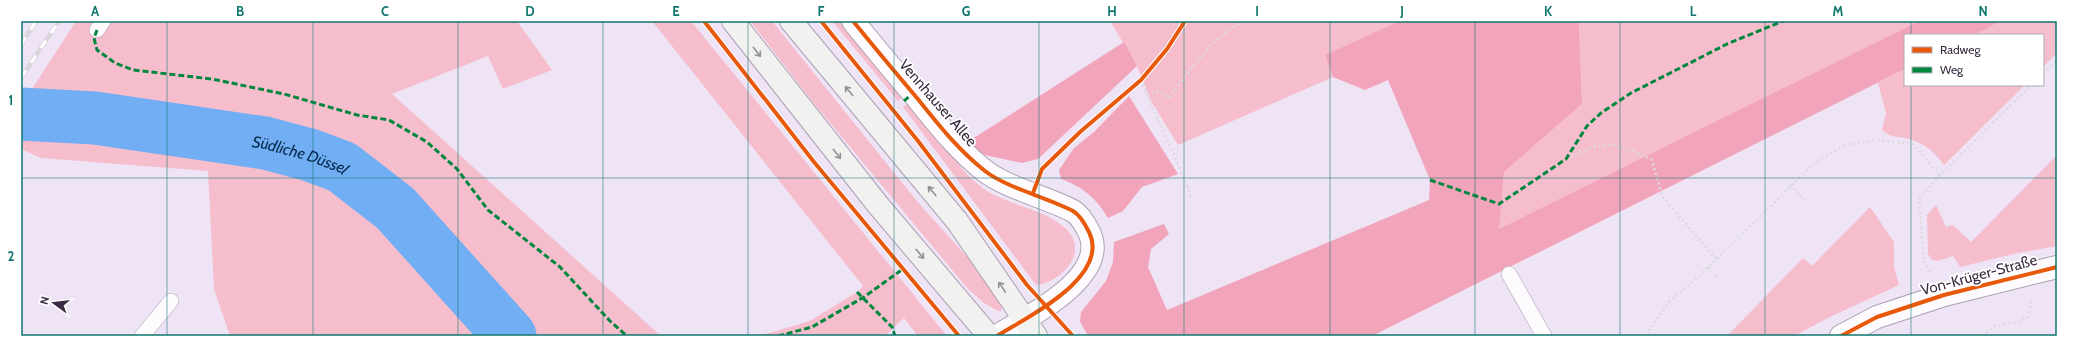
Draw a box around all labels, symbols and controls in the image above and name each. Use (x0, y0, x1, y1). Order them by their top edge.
text: A (91, 3, 100, 19)
text: B (236, 3, 244, 19)
text: C (381, 3, 389, 19)
text: D (525, 3, 535, 19)
text: E (672, 3, 680, 19)
text: F (818, 3, 825, 19)
text: G (962, 3, 971, 19)
text: H (1107, 3, 1117, 19)
text: I (1255, 3, 1259, 19)
text: J (1399, 3, 1404, 19)
text: K (1544, 3, 1553, 19)
text: L (1690, 3, 1697, 19)
text: M (1833, 3, 1844, 19)
text: N (1978, 3, 1988, 19)
legend (1904, 34, 2044, 86)
text: Radweg (1940, 42, 1981, 57)
one-way arrow (753, 46, 761, 57)
street label: Vennhauser Allee (895, 56, 981, 150)
text: Weg (1940, 62, 1964, 77)
one-way arrow (845, 86, 854, 96)
text: 1 (9, 92, 13, 108)
water label: Südliche Düssel (251, 132, 352, 179)
one-way arrow (833, 148, 842, 159)
one-way arrow (928, 186, 937, 196)
text: 2 (8, 248, 15, 264)
one-way arrow (915, 249, 924, 260)
street label: Von-Krüger-Straße (1919, 251, 2039, 299)
one-way arrow (998, 281, 1006, 292)
north arrow (34, 283, 74, 323)
text: N (37, 295, 52, 306)

